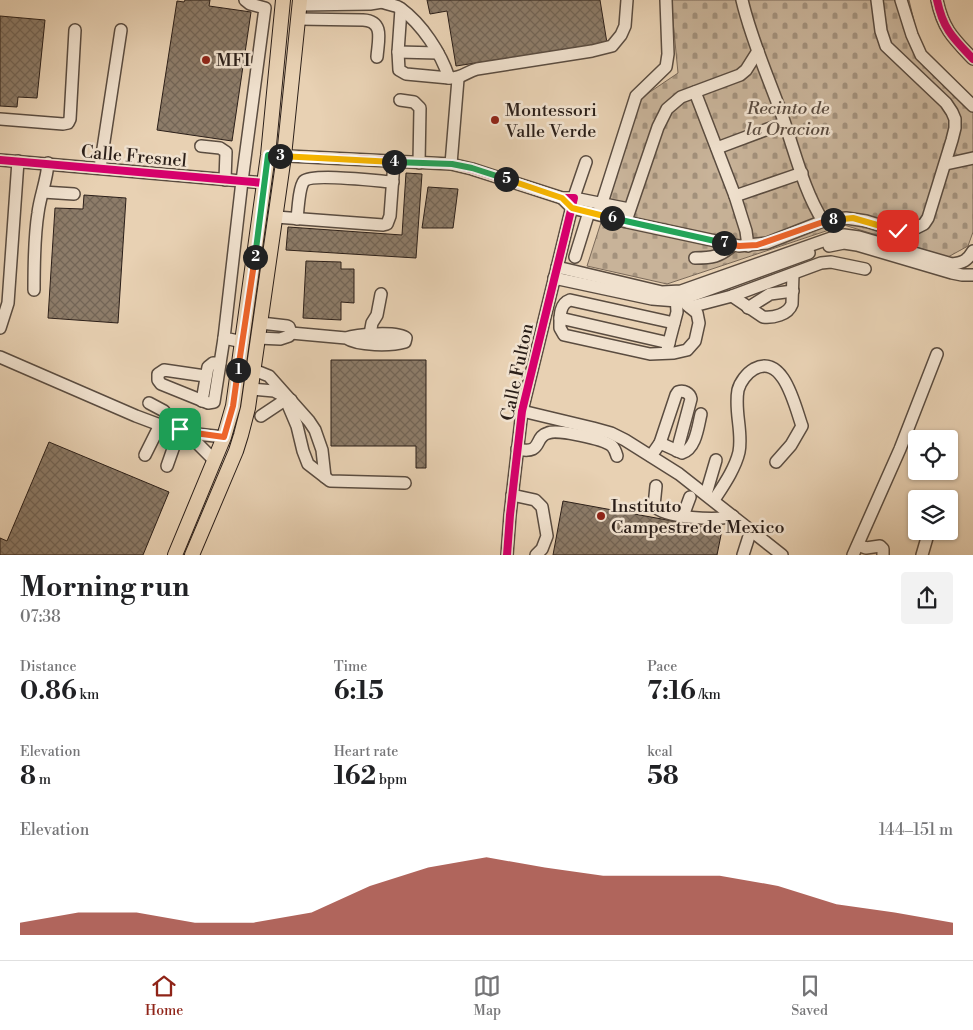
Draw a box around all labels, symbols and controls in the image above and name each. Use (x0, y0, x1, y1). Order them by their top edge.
place label: MFI (216, 49, 251, 72)
marker: MFI (200, 54, 212, 66)
park label: Recinto de la Oracion (746, 97, 831, 141)
place label: Montessori Valle Verde (504, 99, 597, 143)
marker: Montessori Valle Verde (489, 114, 501, 126)
street label: Calle Fresnel (80, 140, 189, 173)
pin: 3 (268, 144, 292, 168)
text: 3 (276, 147, 285, 165)
pin: 4 (382, 150, 406, 174)
text: 4 (390, 153, 399, 171)
pin: 5 (494, 166, 518, 192)
text: 5 (502, 170, 511, 188)
pin: 6 (600, 206, 624, 230)
pin: 8 (820, 208, 846, 232)
text: 6 (608, 209, 617, 227)
pin (877, 210, 919, 252)
text: 8 (829, 211, 838, 229)
icon: check (884, 217, 912, 245)
pin: 7 (712, 230, 736, 256)
text: 7 (720, 234, 729, 252)
pin: 2 (242, 244, 268, 270)
text: 2 (251, 248, 260, 266)
street label: Calle Fulton (496, 321, 539, 423)
pin: 1 (226, 358, 250, 382)
text: 1 (235, 361, 242, 379)
pin (159, 408, 201, 450)
icon: arrive (166, 415, 194, 443)
map controls (908, 430, 958, 540)
button: locate (908, 430, 958, 480)
button: layers (908, 490, 958, 540)
place label: Instituto Campestre de Mexico (611, 495, 785, 539)
marker: Instituto Campestre de Mexico (595, 510, 607, 522)
text: Morning run (20, 570, 189, 605)
button: share (901, 572, 953, 624)
text: 07:38 (20, 607, 61, 627)
text: Distance (20, 658, 77, 676)
text: Time (334, 658, 367, 676)
text: Pace (647, 658, 677, 676)
text: 0.86 (20, 676, 77, 707)
text: 6:15 (334, 676, 384, 707)
text: 7:16 (647, 676, 696, 707)
text: km (77, 686, 99, 704)
text: /km (696, 686, 721, 704)
text: Elevation (20, 743, 81, 761)
text: Heart rate (334, 743, 398, 761)
text: kcal (647, 743, 673, 761)
text: 8 (20, 761, 36, 792)
text: 162 (334, 761, 376, 792)
text: 58 (647, 761, 679, 792)
text: m (36, 771, 51, 789)
text: bpm (376, 771, 407, 789)
text: Elevation (20, 820, 89, 840)
text: 144–151 m (879, 820, 953, 840)
tab: Home (145, 972, 183, 1020)
tab: Map (473, 972, 501, 1020)
tab: Saved (791, 972, 828, 1020)

